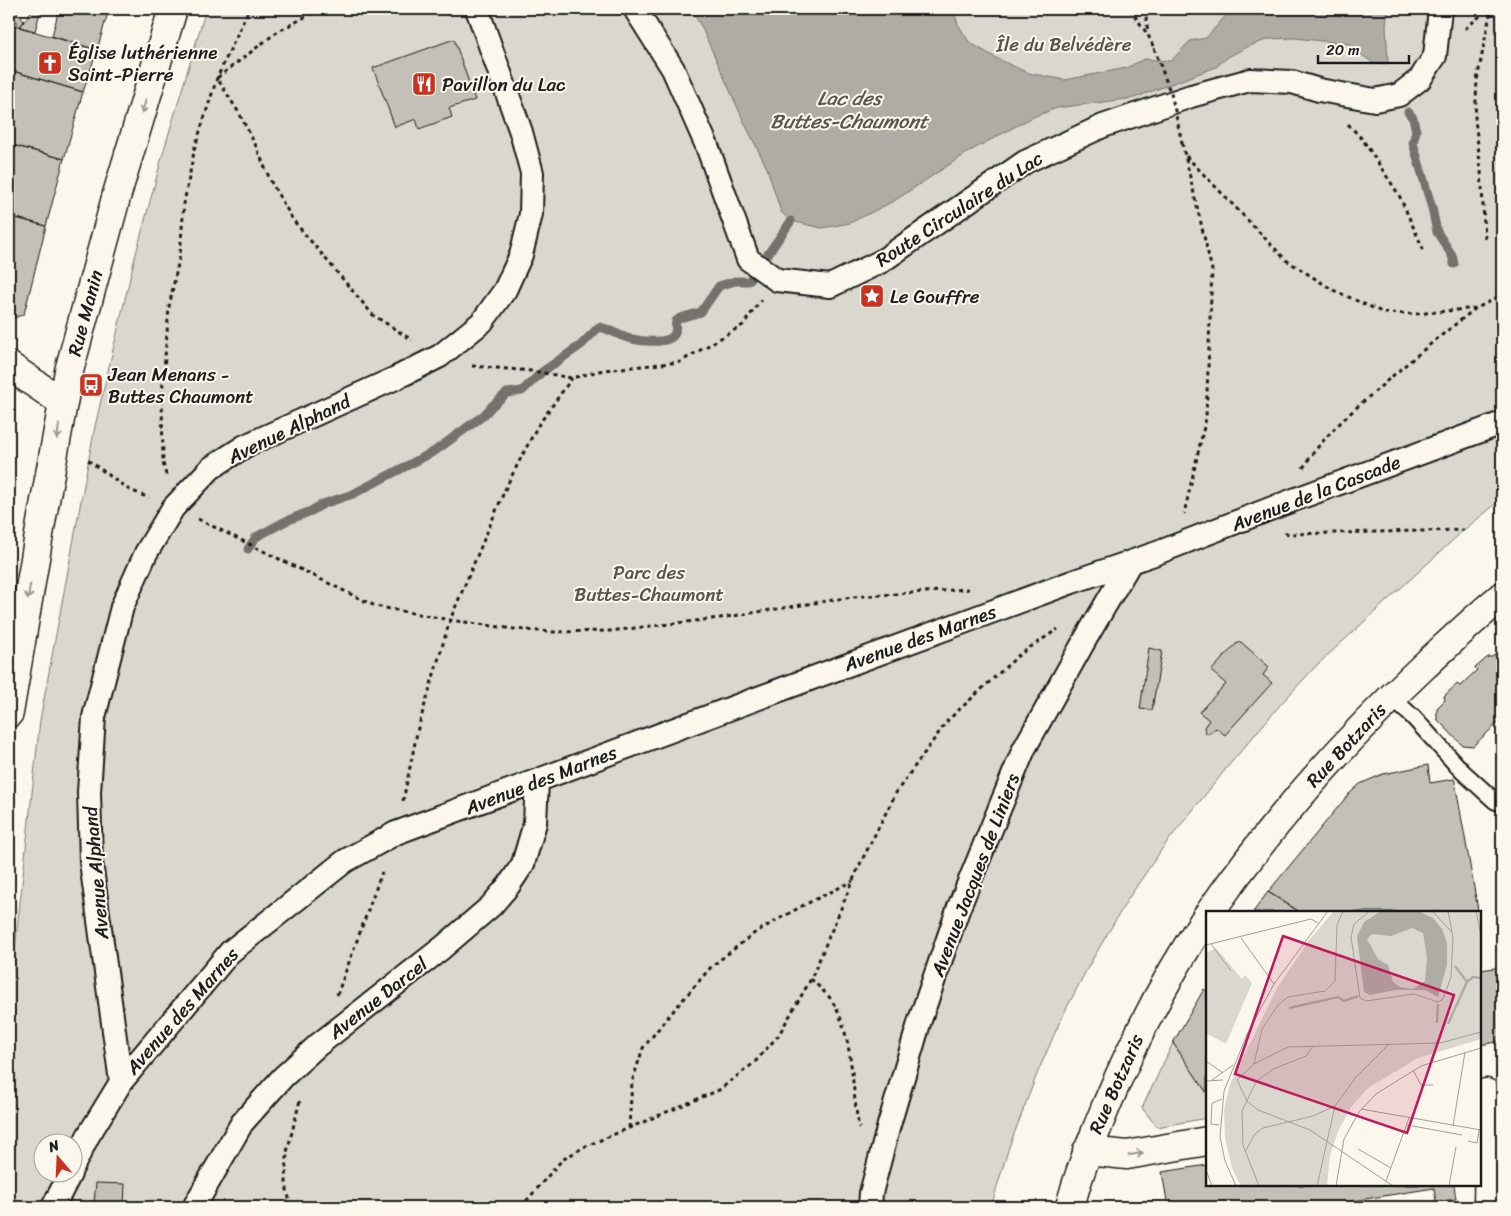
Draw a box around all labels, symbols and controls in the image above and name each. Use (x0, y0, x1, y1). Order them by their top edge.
park label: Île du Belvédère (995, 28, 1132, 61)
scale bar (1318, 32, 1410, 64)
place label: Église luthérienne Saint-Pierre (68, 36, 217, 91)
text: 20 m (1326, 37, 1360, 63)
church icon: Église luthérienne Saint-Pierre (37, 50, 63, 76)
place label: Pavillon du Lac (442, 68, 566, 101)
restaurant icon: Pavillon du Lac (411, 71, 437, 97)
water label: Lac des Buttes-Chaumont (770, 81, 930, 139)
one-way arrow (138, 97, 148, 113)
street label: Route Circulaire du Lac (869, 142, 1050, 276)
street label: Rue Manin (58, 266, 112, 360)
place label: Le Gouffre (890, 280, 980, 313)
place icon: Le Gouffre (859, 283, 885, 309)
place label: Jean Menans - Buttes Chaumont (107, 358, 254, 413)
bus stop icon: Jean Menans - Buttes Chaumont (78, 372, 104, 398)
street label: Avenue Alphand (221, 384, 358, 473)
one-way arrow (52, 423, 62, 439)
street label: Avenue de la Cascade (1226, 445, 1406, 541)
park label: Parc des Buttes-Chaumont (574, 556, 724, 611)
one-way arrow (23, 583, 33, 599)
street label: Avenue des Marnes (838, 595, 1001, 681)
street label: Rue Botzaris (1298, 695, 1395, 795)
street label: Avenue des Marnes (459, 736, 622, 824)
street label: Avenue Jacques de Liniers (921, 768, 1029, 982)
street label: Avenue Alphand (74, 803, 118, 942)
inset map (1206, 911, 1481, 1186)
street label: Avenue des Marnes (116, 940, 247, 1083)
street label: Avenue Darcel (320, 948, 435, 1048)
street label: Rue Botzaris (1079, 1028, 1153, 1139)
text: N (44, 1133, 63, 1160)
north arrow (32, 1134, 82, 1184)
one-way arrow (1127, 1148, 1143, 1158)

